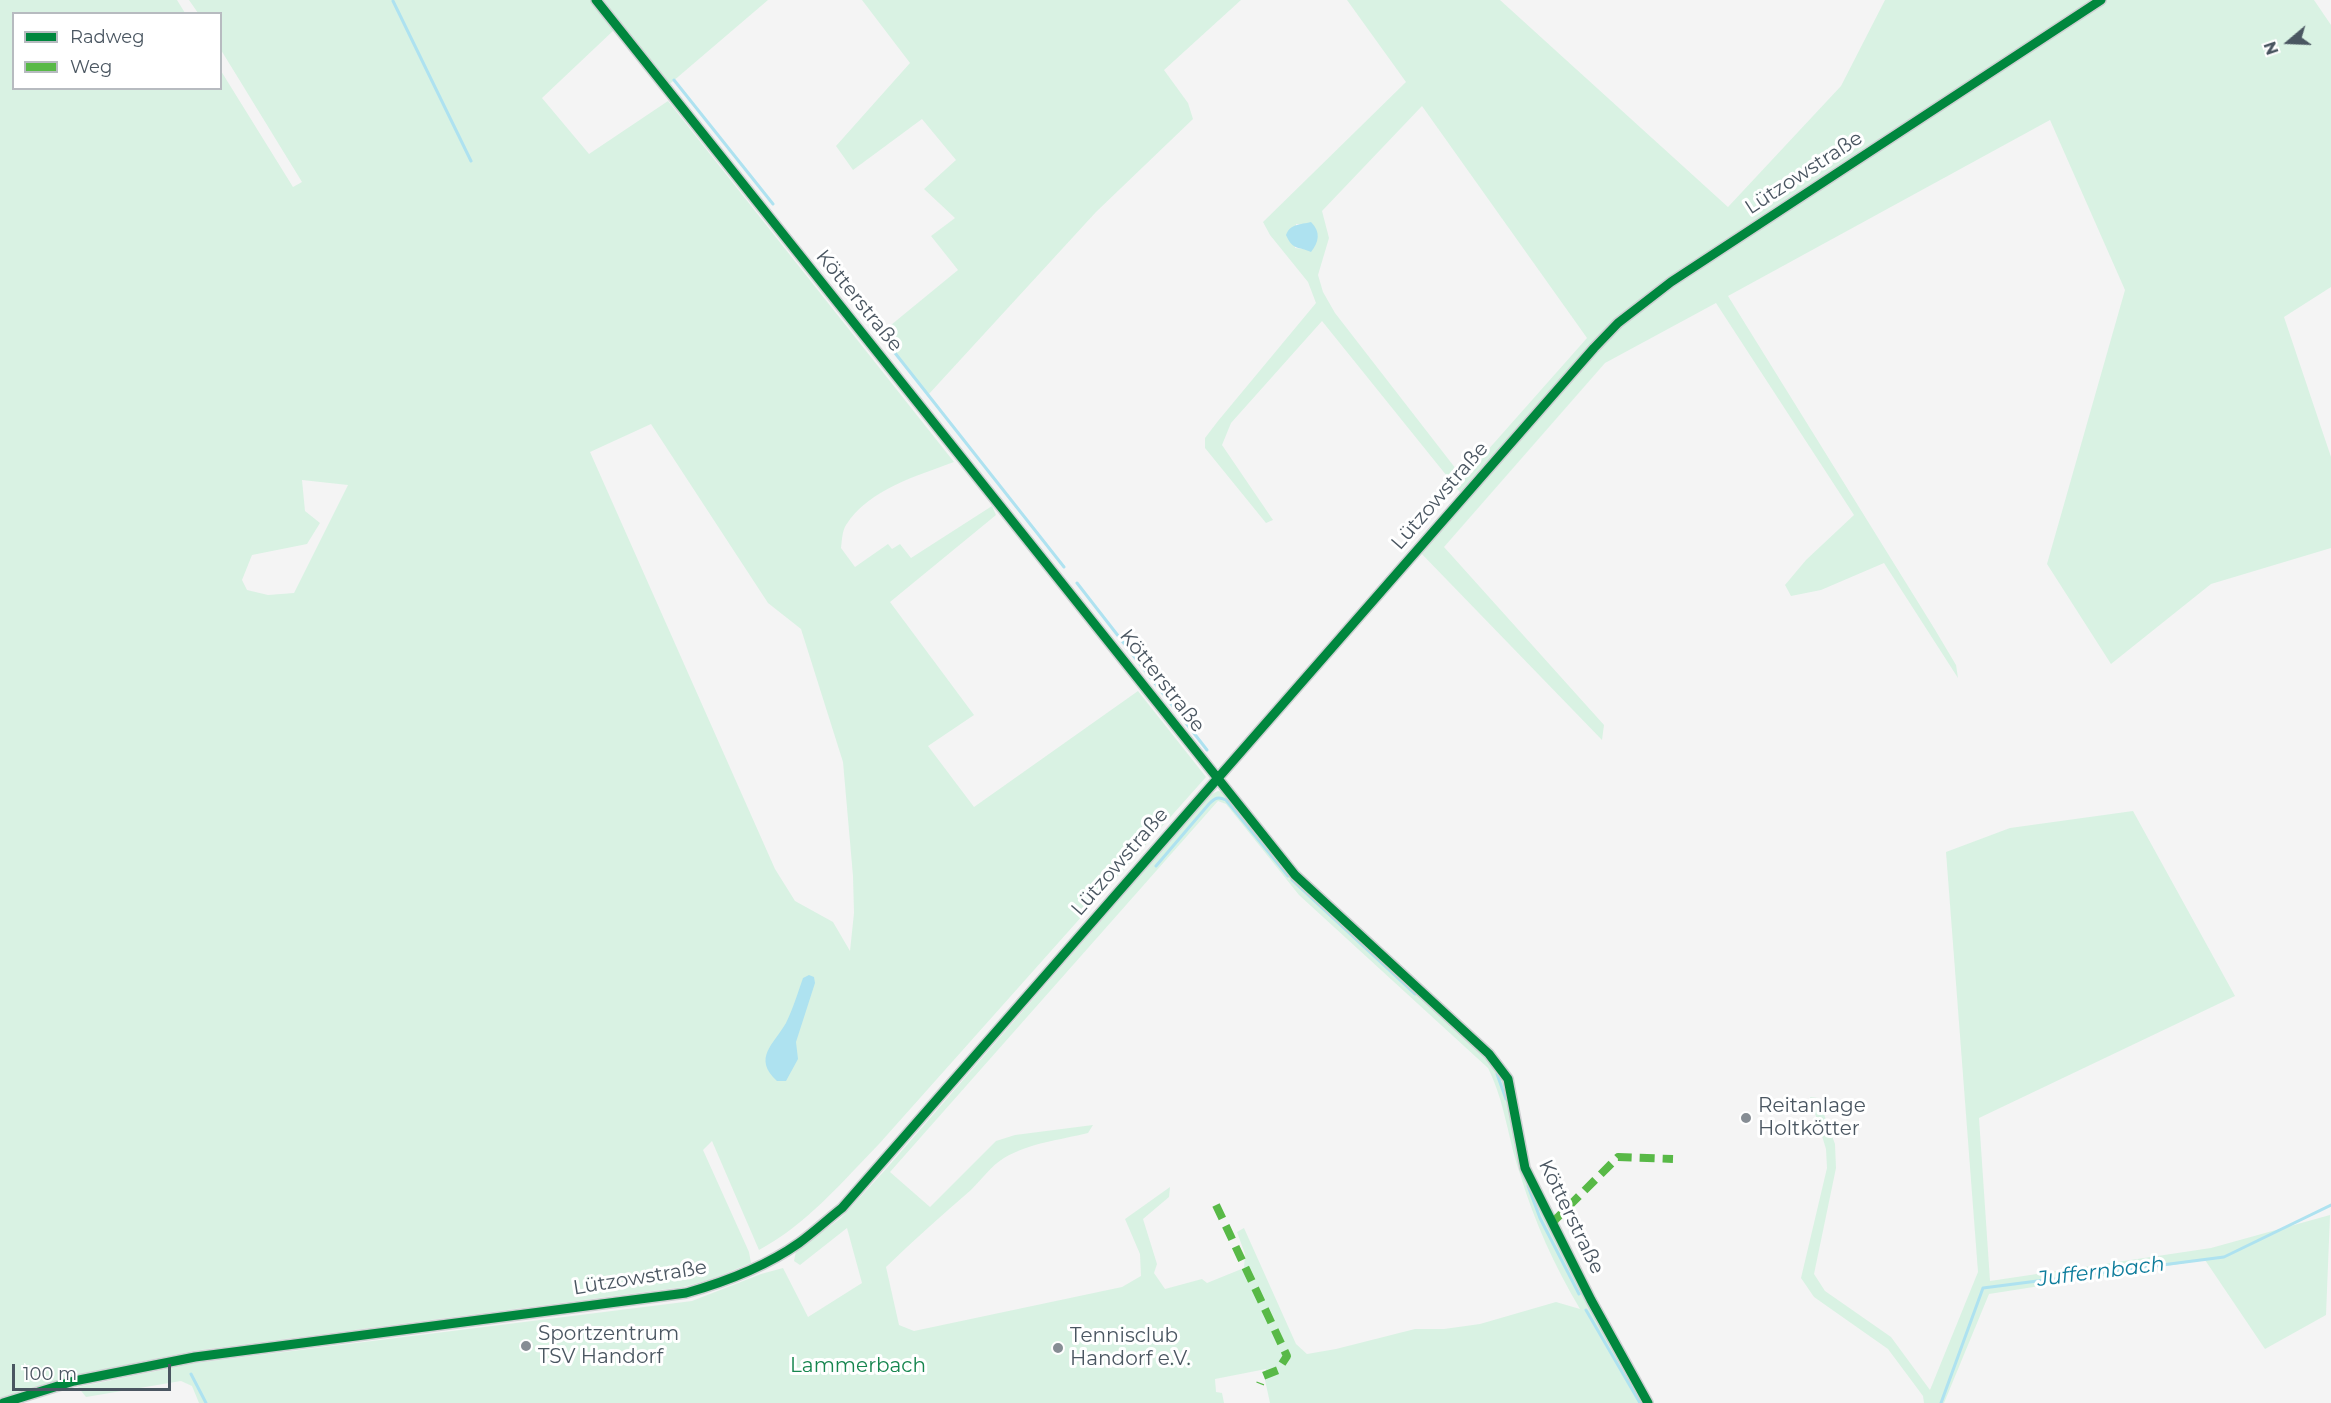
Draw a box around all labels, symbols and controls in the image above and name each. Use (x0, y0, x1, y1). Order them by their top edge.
legend (12, 12, 222, 90)
north arrow (2259, 12, 2319, 72)
text: Radweg (70, 26, 145, 48)
text: N (2260, 39, 2283, 57)
text: Weg (70, 56, 112, 78)
street label: Lützowstraße (1741, 126, 1867, 220)
street label: Kötterstraße (811, 245, 907, 357)
street label: Lützowstraße (1387, 437, 1493, 555)
street label: Kötterstraße (1114, 625, 1210, 737)
street label: Lützowstraße (1067, 803, 1173, 921)
place label: Reitanlage Holtkötter (1758, 1094, 1866, 1141)
marker: Reitanlage Holtkötter (1739, 1111, 1753, 1125)
street label: Kötterstraße (1533, 1156, 1609, 1278)
water label: Juffernbach (2036, 1252, 2166, 1292)
street label: Lützowstraße (571, 1256, 709, 1300)
place label: Sportzentrum TSV Handorf (538, 1322, 679, 1369)
place label: Tennisclub Handorf e.V. (1070, 1324, 1191, 1371)
marker: Sportzentrum TSV Handorf (519, 1339, 533, 1353)
marker: Tennisclub Handorf e.V. (1051, 1341, 1065, 1355)
scale bar (15, 1352, 174, 1390)
park label: Lammerbach (790, 1354, 926, 1378)
text: 100 m (23, 1363, 77, 1385)

